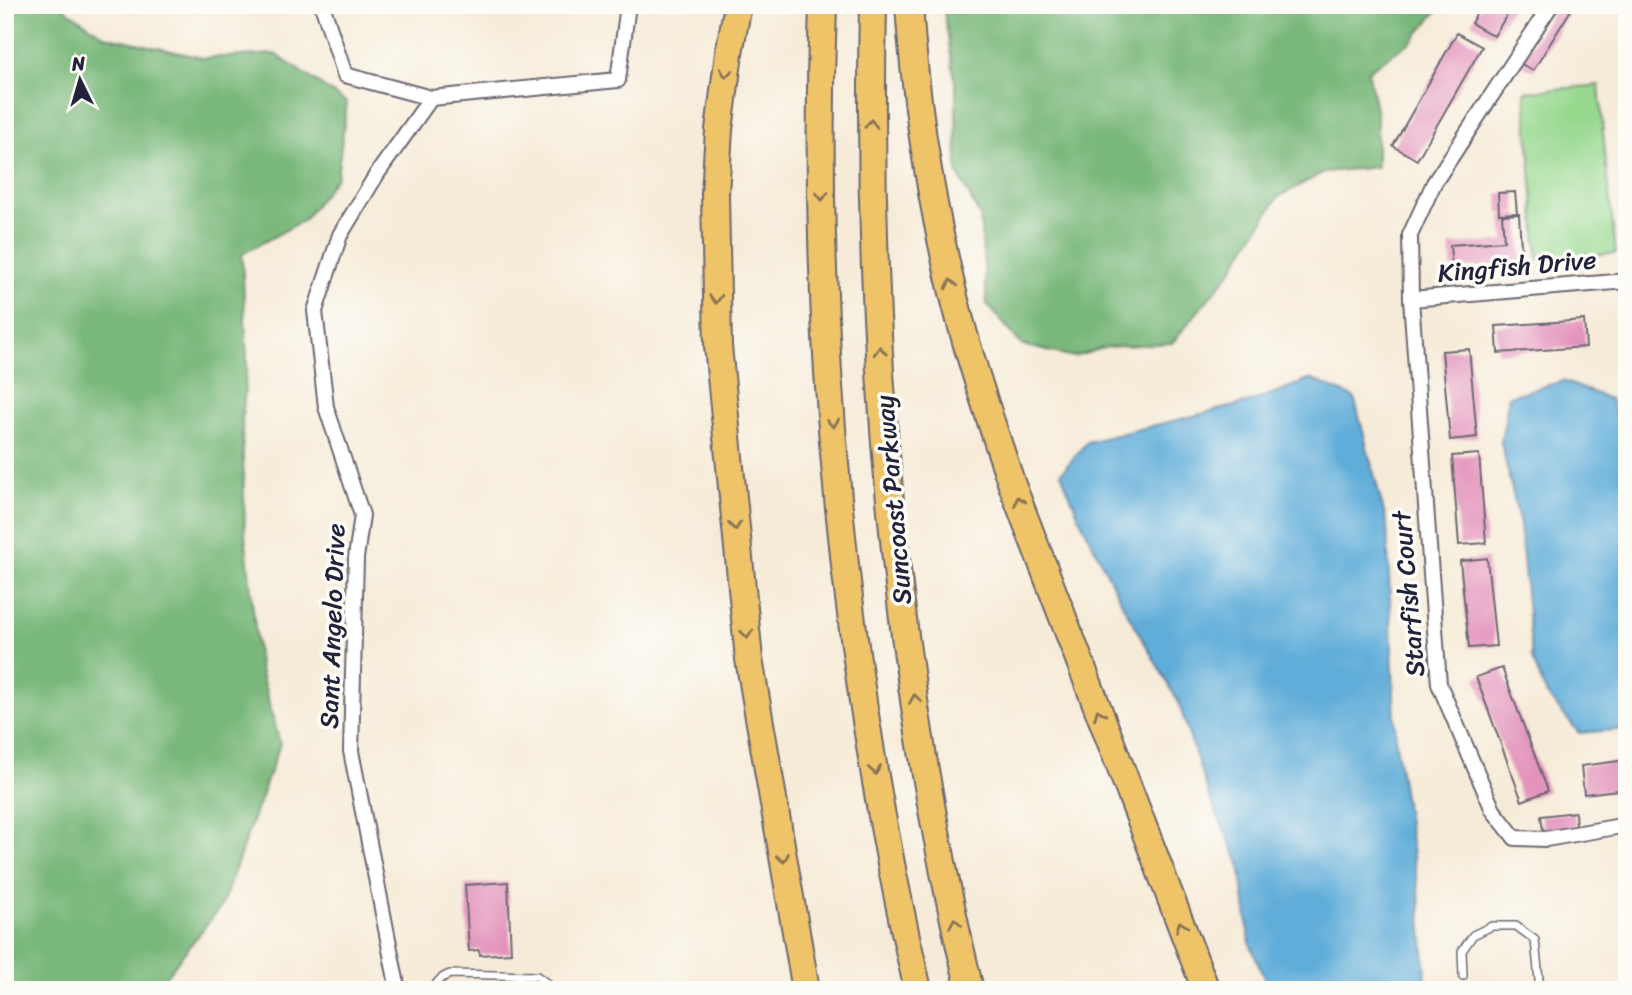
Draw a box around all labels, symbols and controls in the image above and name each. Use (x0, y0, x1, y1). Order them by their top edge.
north arrow (46, 46, 116, 116)
text: N (70, 46, 87, 81)
one-way arrow (719, 67, 734, 78)
one-way arrow (863, 118, 879, 129)
one-way arrow (814, 191, 830, 202)
street label: Kingfish Drive (1436, 236, 1598, 296)
one-way arrow (945, 278, 959, 290)
one-way arrow (709, 294, 724, 305)
one-way arrow (872, 345, 887, 356)
street label: Suncoast Parkway (861, 393, 925, 607)
one-way arrow (825, 418, 840, 429)
one-way arrow (1013, 496, 1027, 508)
street label: Starfish Court (1378, 508, 1438, 679)
one-way arrow (727, 521, 742, 532)
street label: Sant Angelo Drive (305, 523, 359, 729)
one-way arrow (739, 628, 754, 639)
one-way arrow (908, 693, 923, 705)
one-way arrow (1094, 708, 1108, 720)
one-way arrow (867, 765, 882, 776)
one-way arrow (775, 852, 790, 864)
one-way arrow (949, 917, 964, 929)
one-way arrow (1176, 921, 1190, 933)

